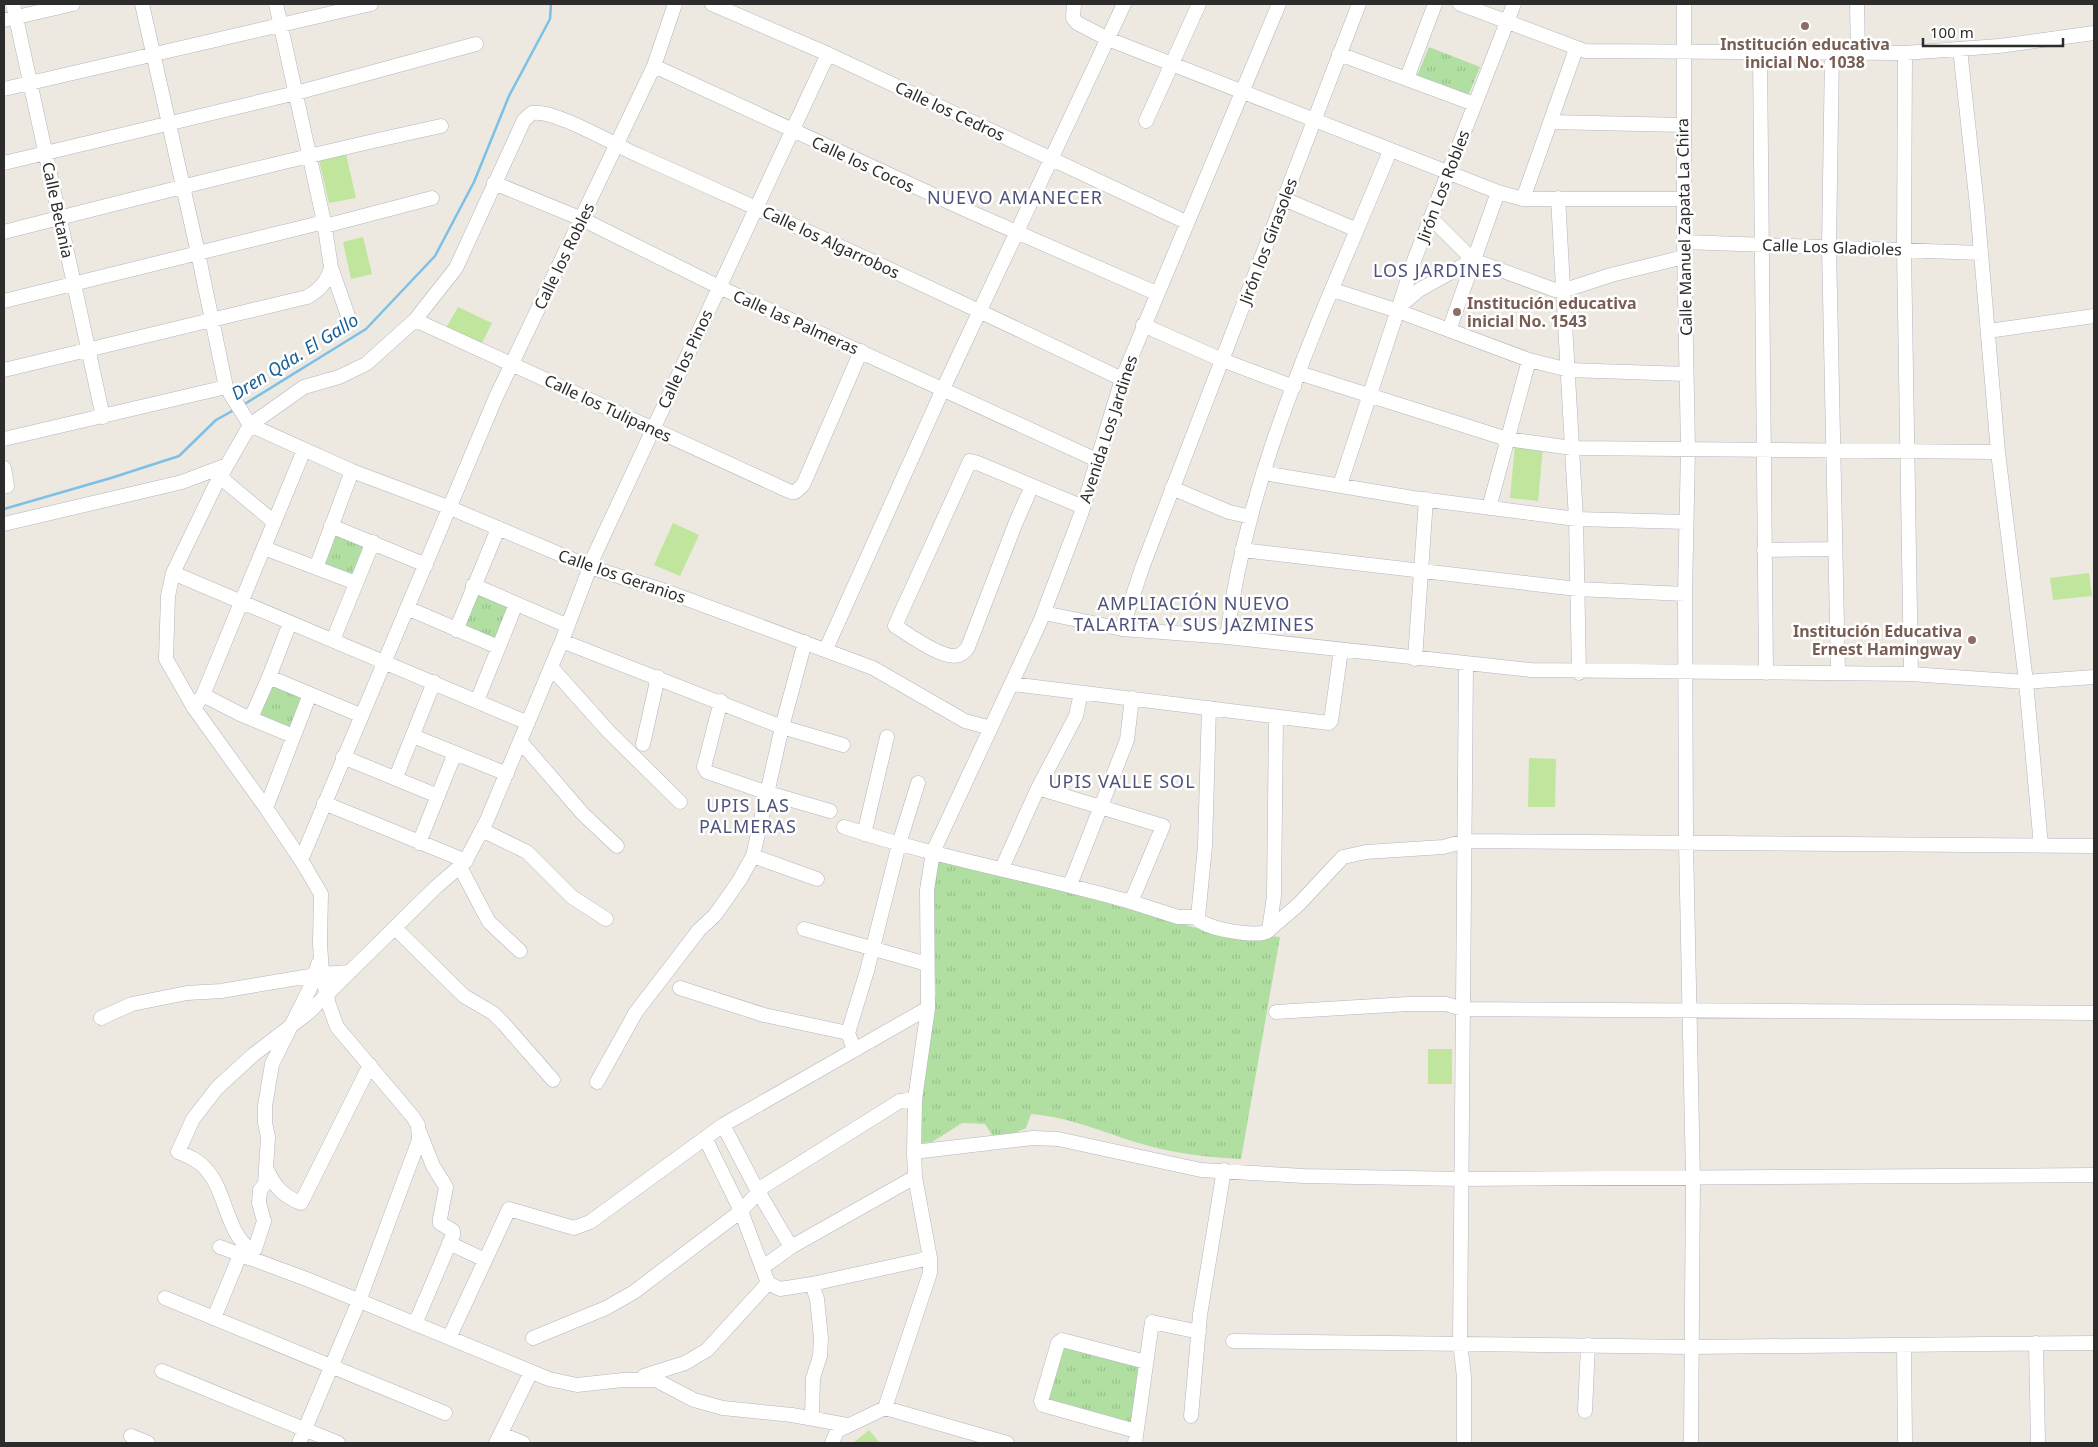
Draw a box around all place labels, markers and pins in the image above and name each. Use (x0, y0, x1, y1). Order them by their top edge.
marker: Institución educativa inicial No. 1038 (1799, 20, 1811, 32)
place label: Institución educativa inicial No. 1038 (1720, 33, 1890, 73)
place label: Institución educativa inicial No. 1543 (1467, 292, 1637, 332)
marker: Institución educativa inicial No. 1543 (1451, 306, 1463, 318)
place label: Institución Educativa Ernest Hamingway (1793, 620, 1963, 660)
marker: Institución Educativa Ernest Hamingway (1966, 634, 1978, 646)

